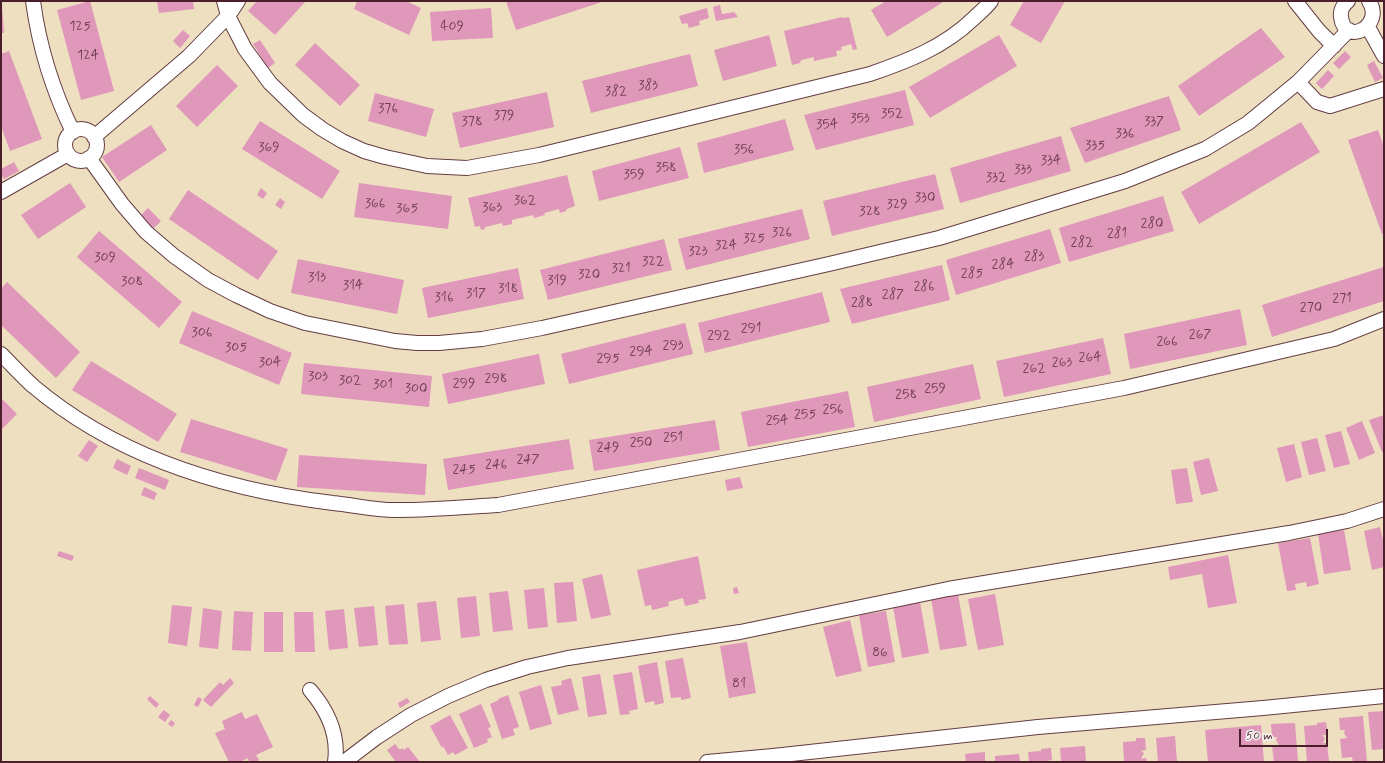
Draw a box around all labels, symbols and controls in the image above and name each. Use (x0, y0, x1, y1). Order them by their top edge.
house number: 125 (69, 19, 91, 35)
house number: 409 (440, 19, 464, 35)
house number: 124 (77, 48, 99, 64)
house number: 383 (638, 78, 658, 94)
house number: 382 (605, 84, 627, 100)
house number: 376 (378, 101, 398, 117)
house number: 352 (881, 106, 903, 122)
house number: 379 (494, 108, 514, 124)
house number: 353 (850, 111, 870, 127)
house number: 378 (462, 114, 482, 130)
house number: 337 (1144, 114, 1164, 130)
house number: 354 (816, 117, 838, 133)
house number: 336 (1116, 126, 1134, 142)
house number: 335 (1085, 138, 1105, 154)
house number: 369 (258, 140, 280, 156)
house number: 356 (734, 142, 754, 158)
house number: 334 (1041, 153, 1061, 169)
house number: 358 (655, 160, 677, 176)
house number: 333 (1014, 162, 1032, 178)
house number: 359 (623, 167, 645, 183)
house number: 332 (986, 170, 1006, 186)
house number: 330 (915, 190, 935, 206)
house number: 362 (514, 193, 536, 209)
house number: 366 (365, 196, 385, 212)
house number: 329 (886, 197, 908, 213)
house number: 363 (482, 200, 502, 216)
house number: 365 (396, 201, 418, 217)
house number: 328 (859, 204, 881, 220)
house number: 280 (1141, 216, 1163, 232)
house number: 326 (772, 225, 792, 241)
house number: 281 (1107, 226, 1127, 242)
house number: 325 (743, 231, 765, 247)
house number: 282 (1071, 235, 1093, 251)
house number: 324 (715, 238, 737, 254)
house number: 323 (688, 244, 708, 260)
house number: 283 (1024, 249, 1044, 265)
house number: 309 (94, 250, 116, 266)
house number: 322 (642, 254, 664, 270)
house number: 284 (992, 257, 1014, 273)
house number: 321 (611, 261, 631, 277)
house number: 285 (961, 266, 983, 282)
house number: 320 (578, 267, 600, 283)
house number: 313 (308, 270, 326, 286)
house number: 319 (547, 273, 567, 289)
house number: 308 (121, 274, 143, 290)
house number: 314 (343, 278, 363, 294)
house number: 286 (913, 279, 935, 295)
house number: 318 (498, 281, 518, 297)
house number: 317 (466, 286, 486, 302)
house number: 287 (882, 287, 904, 303)
house number: 316 (435, 290, 453, 306)
house number: 271 (1332, 291, 1352, 307)
house number: 288 (851, 295, 873, 311)
house number: 270 (1300, 300, 1322, 316)
house number: 291 (741, 321, 761, 337)
house number: 306 (192, 325, 212, 341)
house number: 267 (1189, 327, 1211, 343)
house number: 292 (707, 328, 731, 344)
house number: 266 (1156, 334, 1178, 350)
house number: 293 (663, 338, 683, 354)
house number: 305 (225, 340, 247, 356)
house number: 294 (629, 344, 653, 360)
house number: 264 (1079, 350, 1101, 366)
house number: 295 (597, 351, 619, 367)
house number: 304 (259, 355, 281, 371)
house number: 263 (1052, 355, 1072, 371)
house number: 262 (1023, 361, 1045, 377)
house number: 303 (308, 369, 328, 385)
house number: 298 (485, 371, 507, 387)
house number: 302 (339, 373, 361, 389)
house number: 299 (453, 376, 475, 392)
house number: 301 (373, 377, 393, 393)
house number: 300 (405, 381, 427, 397)
house number: 259 (924, 381, 946, 397)
house number: 258 (895, 387, 917, 403)
house number: 256 (823, 402, 843, 418)
house number: 255 (794, 407, 816, 423)
house number: 254 (766, 413, 788, 429)
house number: 251 (663, 430, 683, 446)
house number: 250 (630, 435, 652, 451)
house number: 249 (597, 440, 619, 456)
house number: 247 (516, 452, 540, 468)
house number: 246 (485, 457, 507, 473)
house number: 245 (452, 462, 476, 478)
house number: 86 (872, 645, 888, 661)
house number: 81 (732, 676, 746, 692)
scale bar (1241, 721, 1330, 747)
text: 50 m (1246, 728, 1273, 744)

